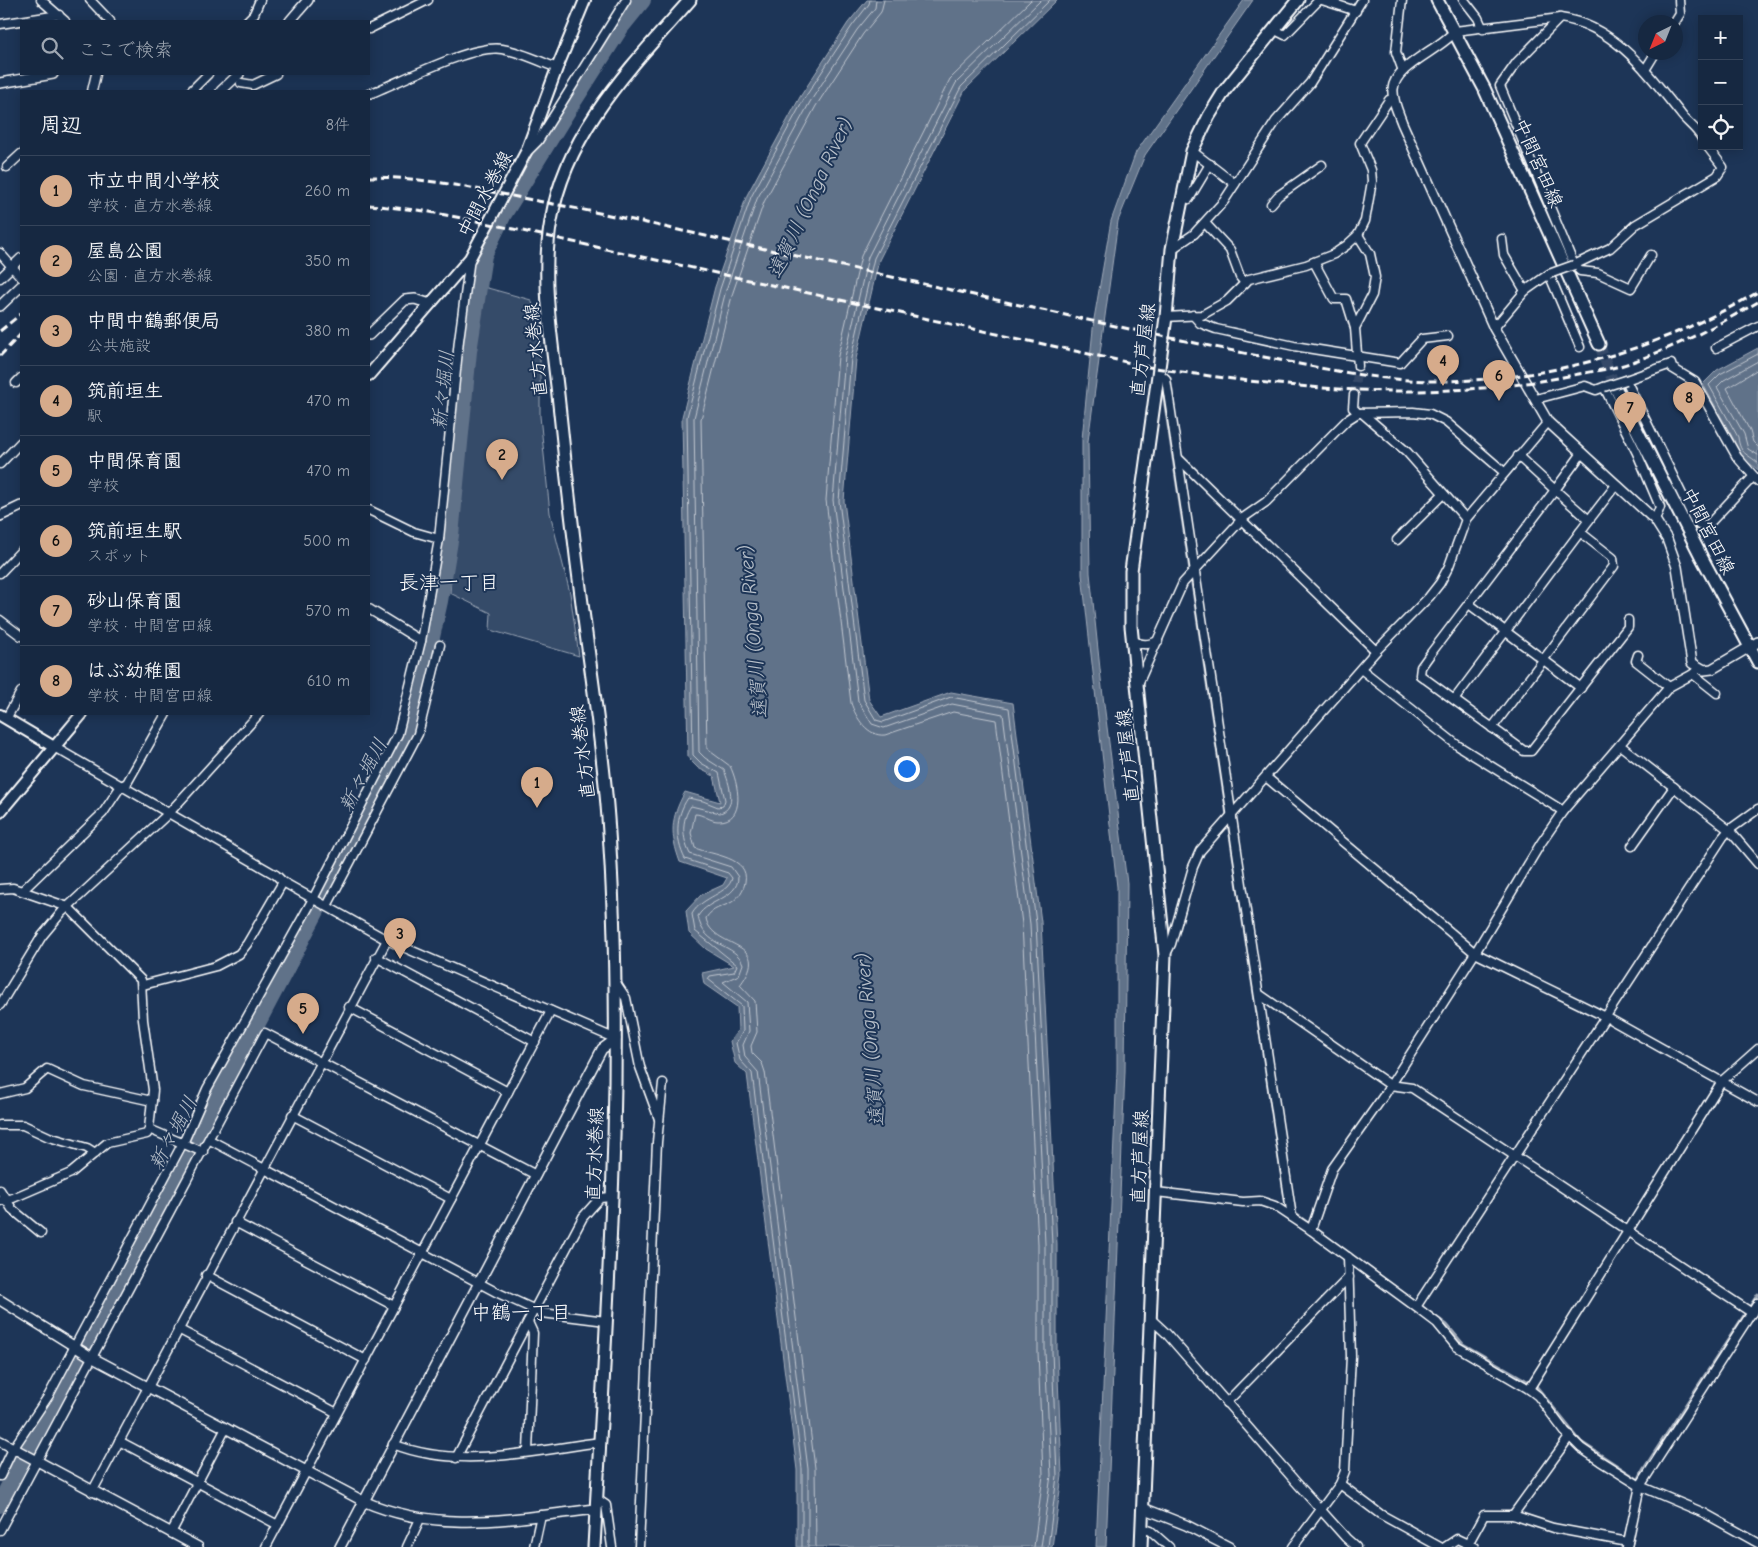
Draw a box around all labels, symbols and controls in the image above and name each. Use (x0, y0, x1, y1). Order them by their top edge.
north arrow (1638, 15, 1683, 60)
map controls (1698, 15, 1743, 150)
button: + (1698, 15, 1743, 60)
search box (20, 20, 370, 75)
icon: search (38, 34, 66, 62)
text: ここで検索 (78, 39, 173, 61)
button: − (1698, 60, 1743, 105)
button: locate (1698, 105, 1743, 150)
text: 周辺 (40, 113, 82, 137)
water label: 遠賀川 (Onga River) (763, 114, 857, 282)
street label: 中間宮田線 (1509, 115, 1567, 211)
text: 8件 (326, 116, 350, 134)
street label: 中間水巻線 (453, 147, 517, 241)
text: 市立中間小学校 (87, 170, 220, 192)
text: 1 (53, 182, 59, 200)
text: 260 m (305, 182, 350, 200)
text: 学校 · 直方水巻線 (87, 197, 213, 215)
text: 屋島公園 (87, 240, 163, 262)
text: 2 (52, 252, 60, 270)
text: 350 m (305, 252, 350, 270)
text: 公園 · 直方水巻線 (87, 267, 213, 285)
street label: 直方水巻線 (520, 302, 552, 398)
street label: 直方芦屋線 (1126, 302, 1160, 398)
text: 中間中鶴郵便局 (87, 310, 220, 332)
text: 3 (52, 322, 60, 340)
text: 380 m (305, 322, 350, 340)
text: 公共施設 (87, 337, 151, 355)
pin: 4 (1427, 345, 1459, 386)
water label: 新々堀川 (427, 349, 459, 431)
pin: 6 (1483, 360, 1515, 401)
text: 筑前垣生 (87, 380, 163, 402)
pin: 8 (1673, 382, 1705, 423)
text: 4 (52, 392, 60, 410)
text: 470 m (306, 392, 350, 410)
pin: 7 (1614, 392, 1646, 433)
text: 駅 (87, 407, 103, 425)
pin: 2 (486, 439, 518, 480)
text: 中間保育園 (87, 450, 182, 472)
text: 5 (52, 462, 60, 480)
text: 470 m (306, 462, 350, 480)
text: 学校 (87, 477, 119, 495)
street label: 中間宮田線 (1677, 484, 1739, 578)
text: 筑前垣生駅 (87, 520, 182, 542)
text: 6 (52, 532, 60, 550)
text: 500 m (303, 532, 350, 550)
water label: 遠賀川 (Onga River) (734, 544, 772, 720)
text: スポット (87, 547, 151, 565)
district label: 長津一丁目 (399, 571, 499, 594)
text: 砂山保育園 (87, 590, 182, 612)
text: 7 (52, 602, 60, 620)
text: 570 m (305, 602, 350, 620)
text: 学校 · 中間宮田線 (87, 617, 213, 635)
text: はぶ幼稚園 (87, 660, 182, 682)
text: 8 (52, 672, 60, 690)
text: 610 m (307, 672, 350, 690)
text: 学校 · 中間宮田線 (87, 687, 213, 705)
street label: 直方水巻線 (566, 704, 600, 800)
street label: 直方芦屋線 (1112, 708, 1144, 804)
water label: 新々堀川 (334, 734, 392, 816)
your location (894, 756, 920, 782)
pin: 1 (521, 767, 553, 808)
pin: 3 (384, 918, 416, 959)
water label: 遠賀川 (Onga River) (851, 952, 889, 1128)
pin: 5 (287, 993, 319, 1034)
water label: 新々堀川 (144, 1092, 202, 1174)
street label: 直方水巻線 (582, 1106, 608, 1202)
street label: 直方芦屋線 (1127, 1109, 1153, 1205)
district label: 中鶴一丁目 (471, 1301, 571, 1324)

